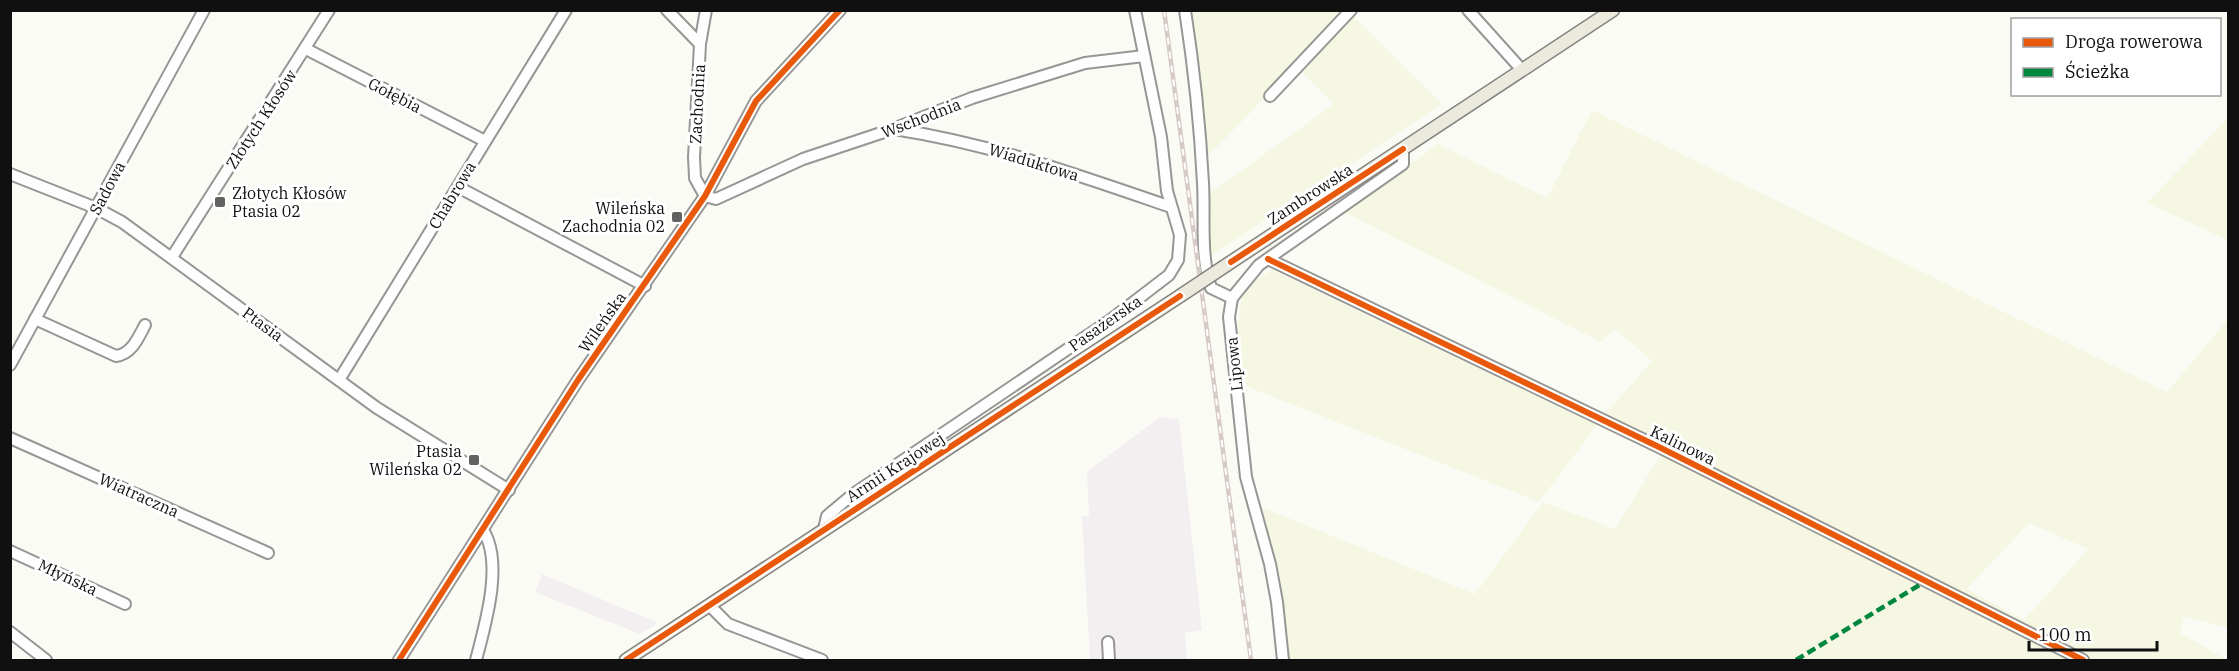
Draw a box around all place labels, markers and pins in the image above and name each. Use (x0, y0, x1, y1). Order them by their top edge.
place label: Złotych Kłosów Ptasia 02 (232, 183, 347, 221)
marker: Złotych Kłosów Ptasia 02 (213, 195, 227, 209)
place label: Wileńska Zachodnia 02 (562, 198, 665, 236)
marker: Wileńska Zachodnia 02 (670, 210, 684, 224)
place label: Ptasia Wileńska 02 (369, 441, 462, 479)
marker: Ptasia Wileńska 02 (467, 453, 481, 467)

